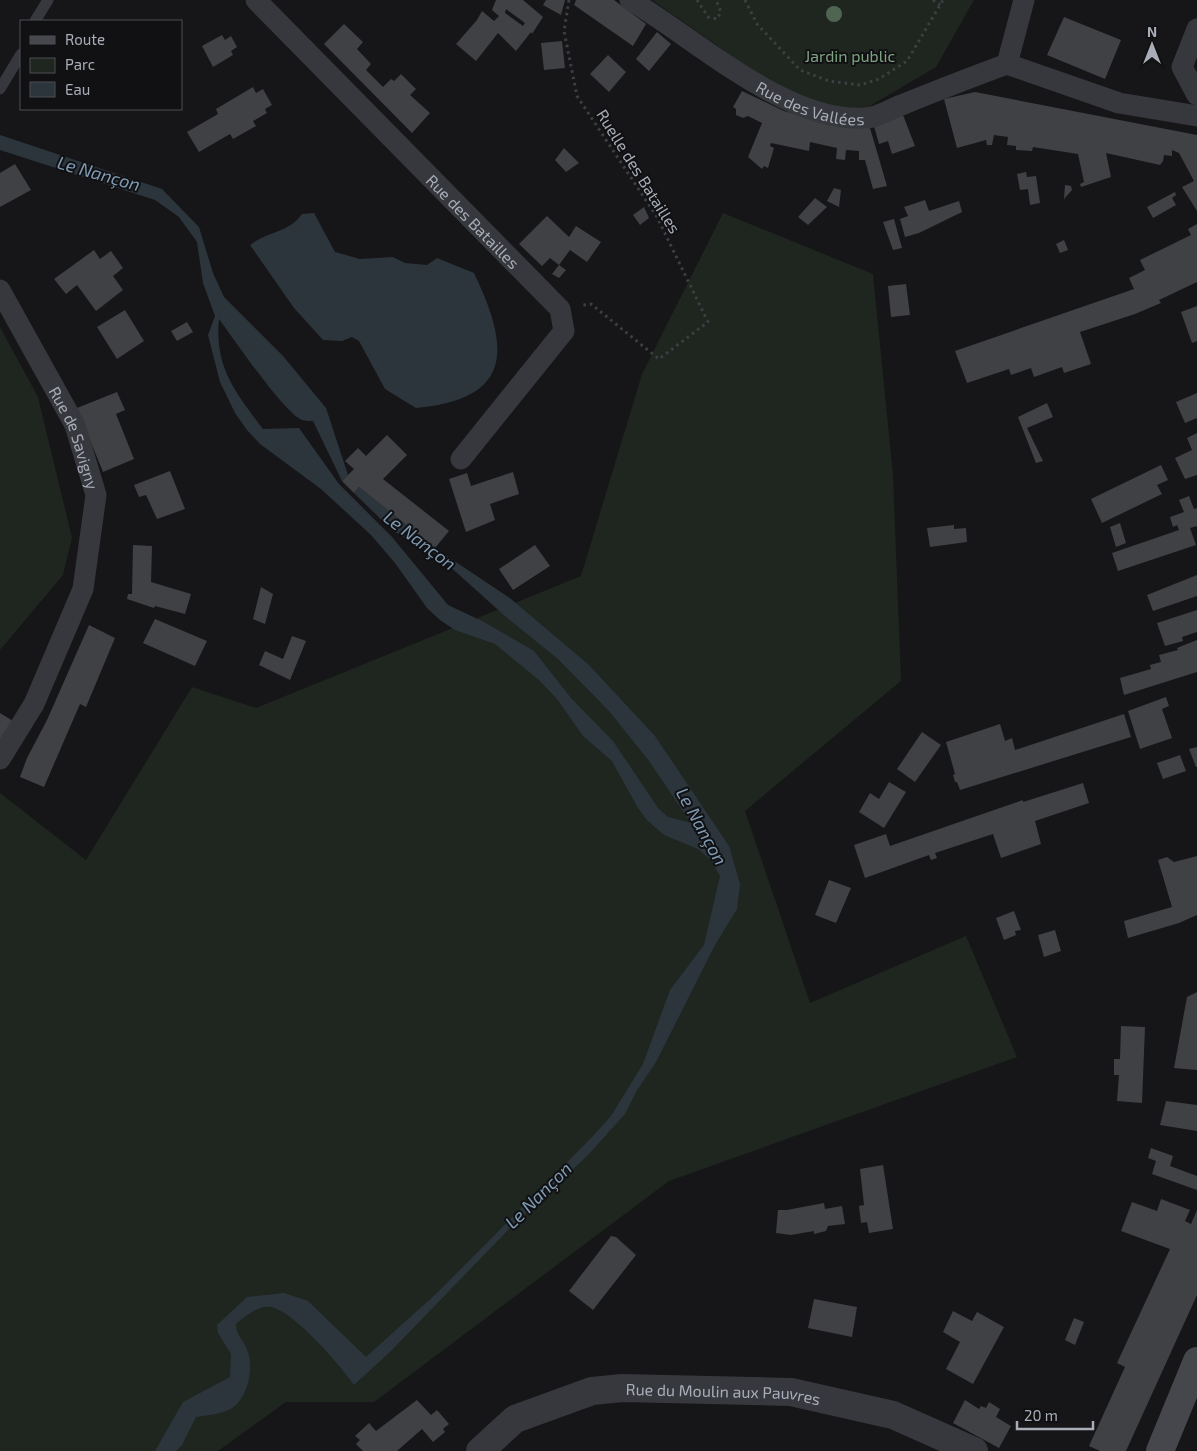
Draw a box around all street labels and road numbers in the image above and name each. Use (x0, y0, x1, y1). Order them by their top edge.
street label: Rue des Vallées (753, 76, 865, 128)
street label: Ruelle des Batailles (593, 106, 685, 236)
street label: Rue des Batailles (423, 170, 524, 272)
street label: Rue de Savigny (46, 383, 103, 492)
street label: Rue du Moulin aux Pauvres (625, 1379, 823, 1408)

